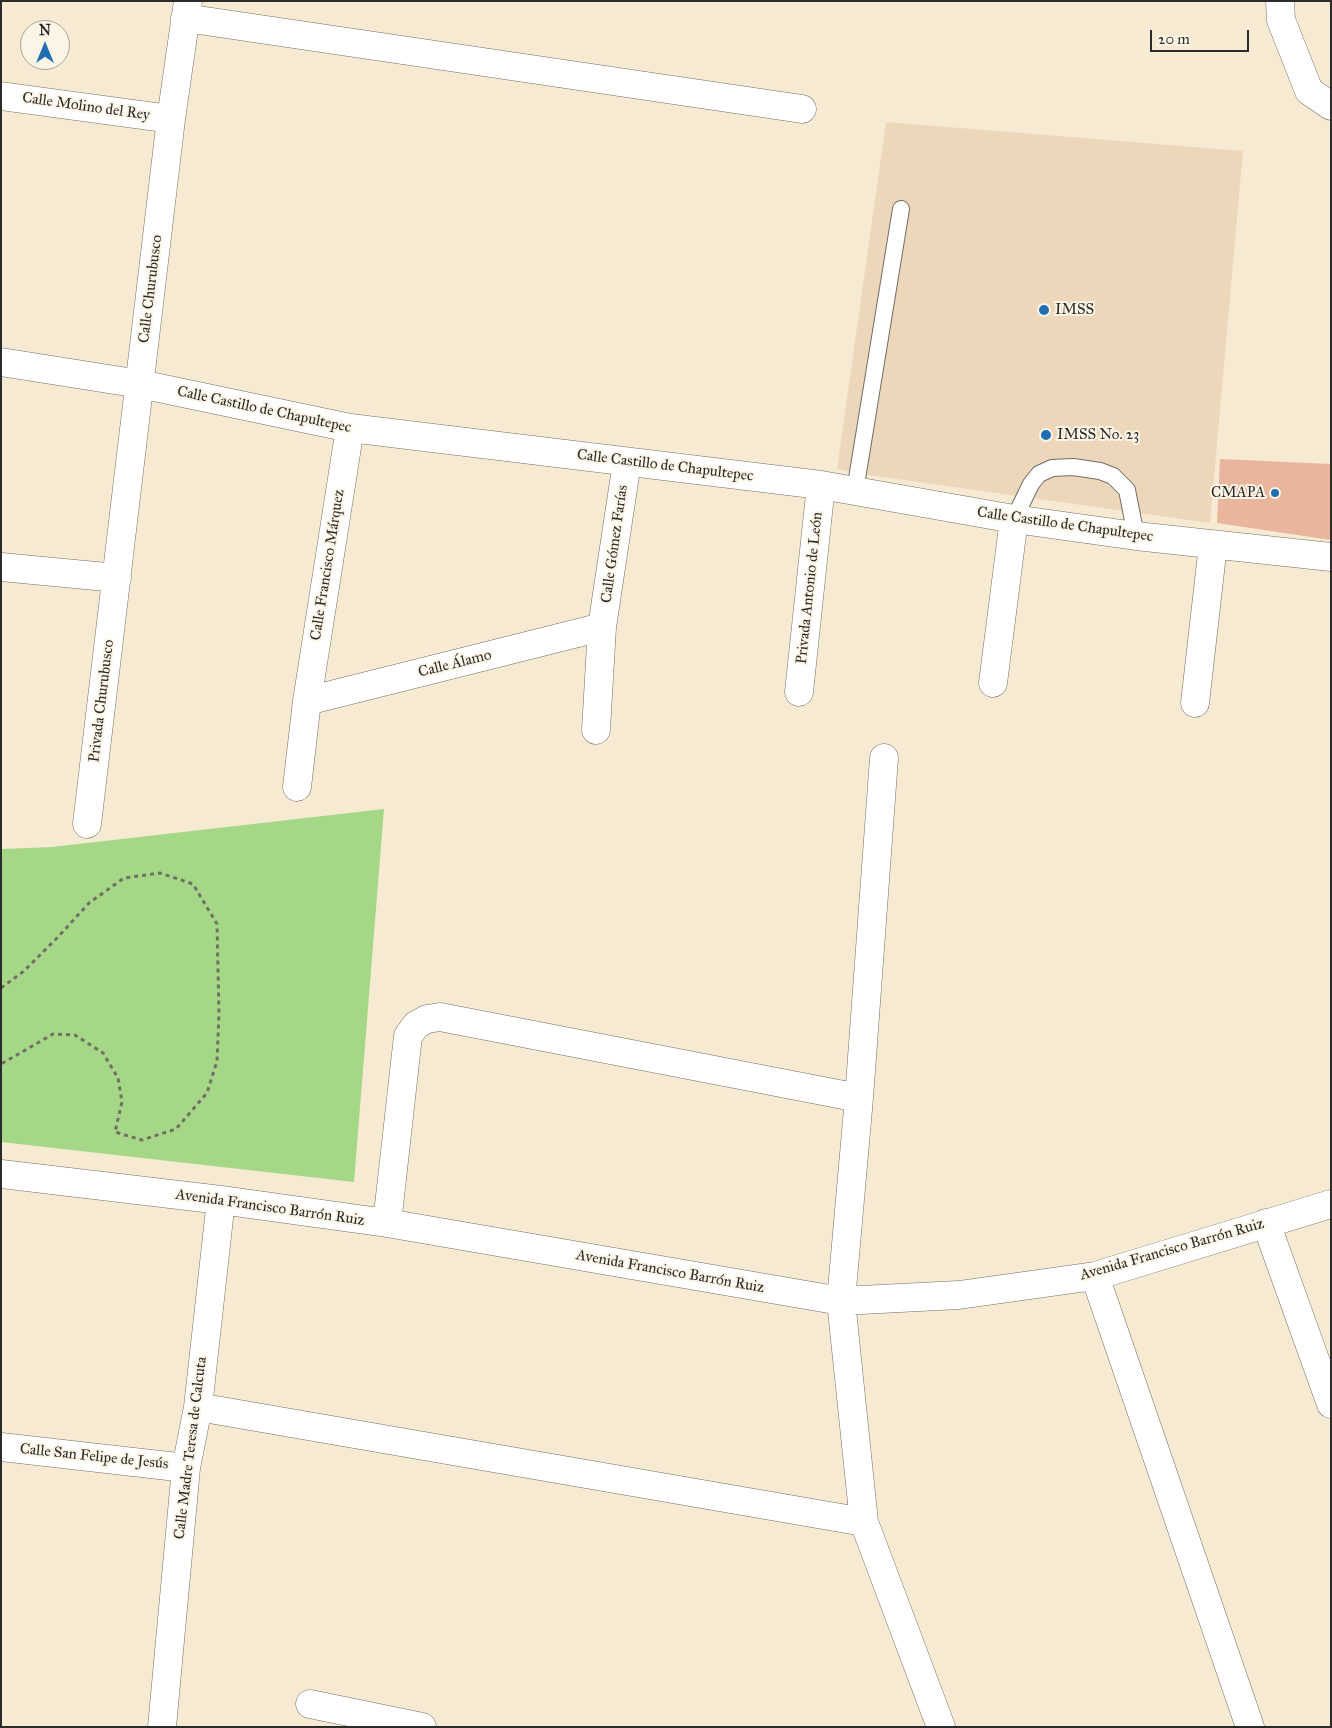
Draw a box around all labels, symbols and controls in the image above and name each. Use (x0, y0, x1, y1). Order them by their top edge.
north arrow (20, 20, 70, 70)
scale bar (1152, 20, 1251, 52)
text: N (39, 22, 51, 39)
text: 20 m (1158, 30, 1190, 48)
street label: Calle Molino del Rey (21, 89, 151, 125)
street label: Calle Churubusco (135, 234, 167, 344)
place label: IMSS (1055, 301, 1094, 319)
marker: IMSS (1037, 303, 1051, 317)
street label: Calle Castillo de Chapultepec (175, 383, 353, 437)
place label: IMSS No. 23 (1057, 426, 1139, 444)
marker: IMSS No. 23 (1039, 428, 1053, 442)
street label: Calle Castillo de Chapultepec (576, 446, 754, 486)
street label: Calle Gómez Farías (598, 484, 632, 604)
place label: CMAPA (1211, 484, 1265, 502)
marker: CMAPA (1269, 487, 1281, 499)
street label: Calle Francisco Márquez (307, 488, 349, 642)
street label: Calle Castillo de Chapultepec (976, 504, 1154, 546)
street label: Privada Antonio de León (793, 511, 827, 665)
street label: Privada Churubusco (86, 639, 118, 763)
street label: Calle Álamo (417, 646, 493, 682)
street label: Avenida Francisco Barrón Ruiz (174, 1186, 366, 1230)
street label: Avenida Francisco Barrón Ruiz (1078, 1215, 1266, 1285)
street label: Avenida Francisco Barrón Ruiz (575, 1247, 765, 1297)
street label: Calle Madre Teresa de Calcuta (171, 1356, 211, 1540)
street label: Calle San Felipe de Jesús (19, 1440, 169, 1474)

